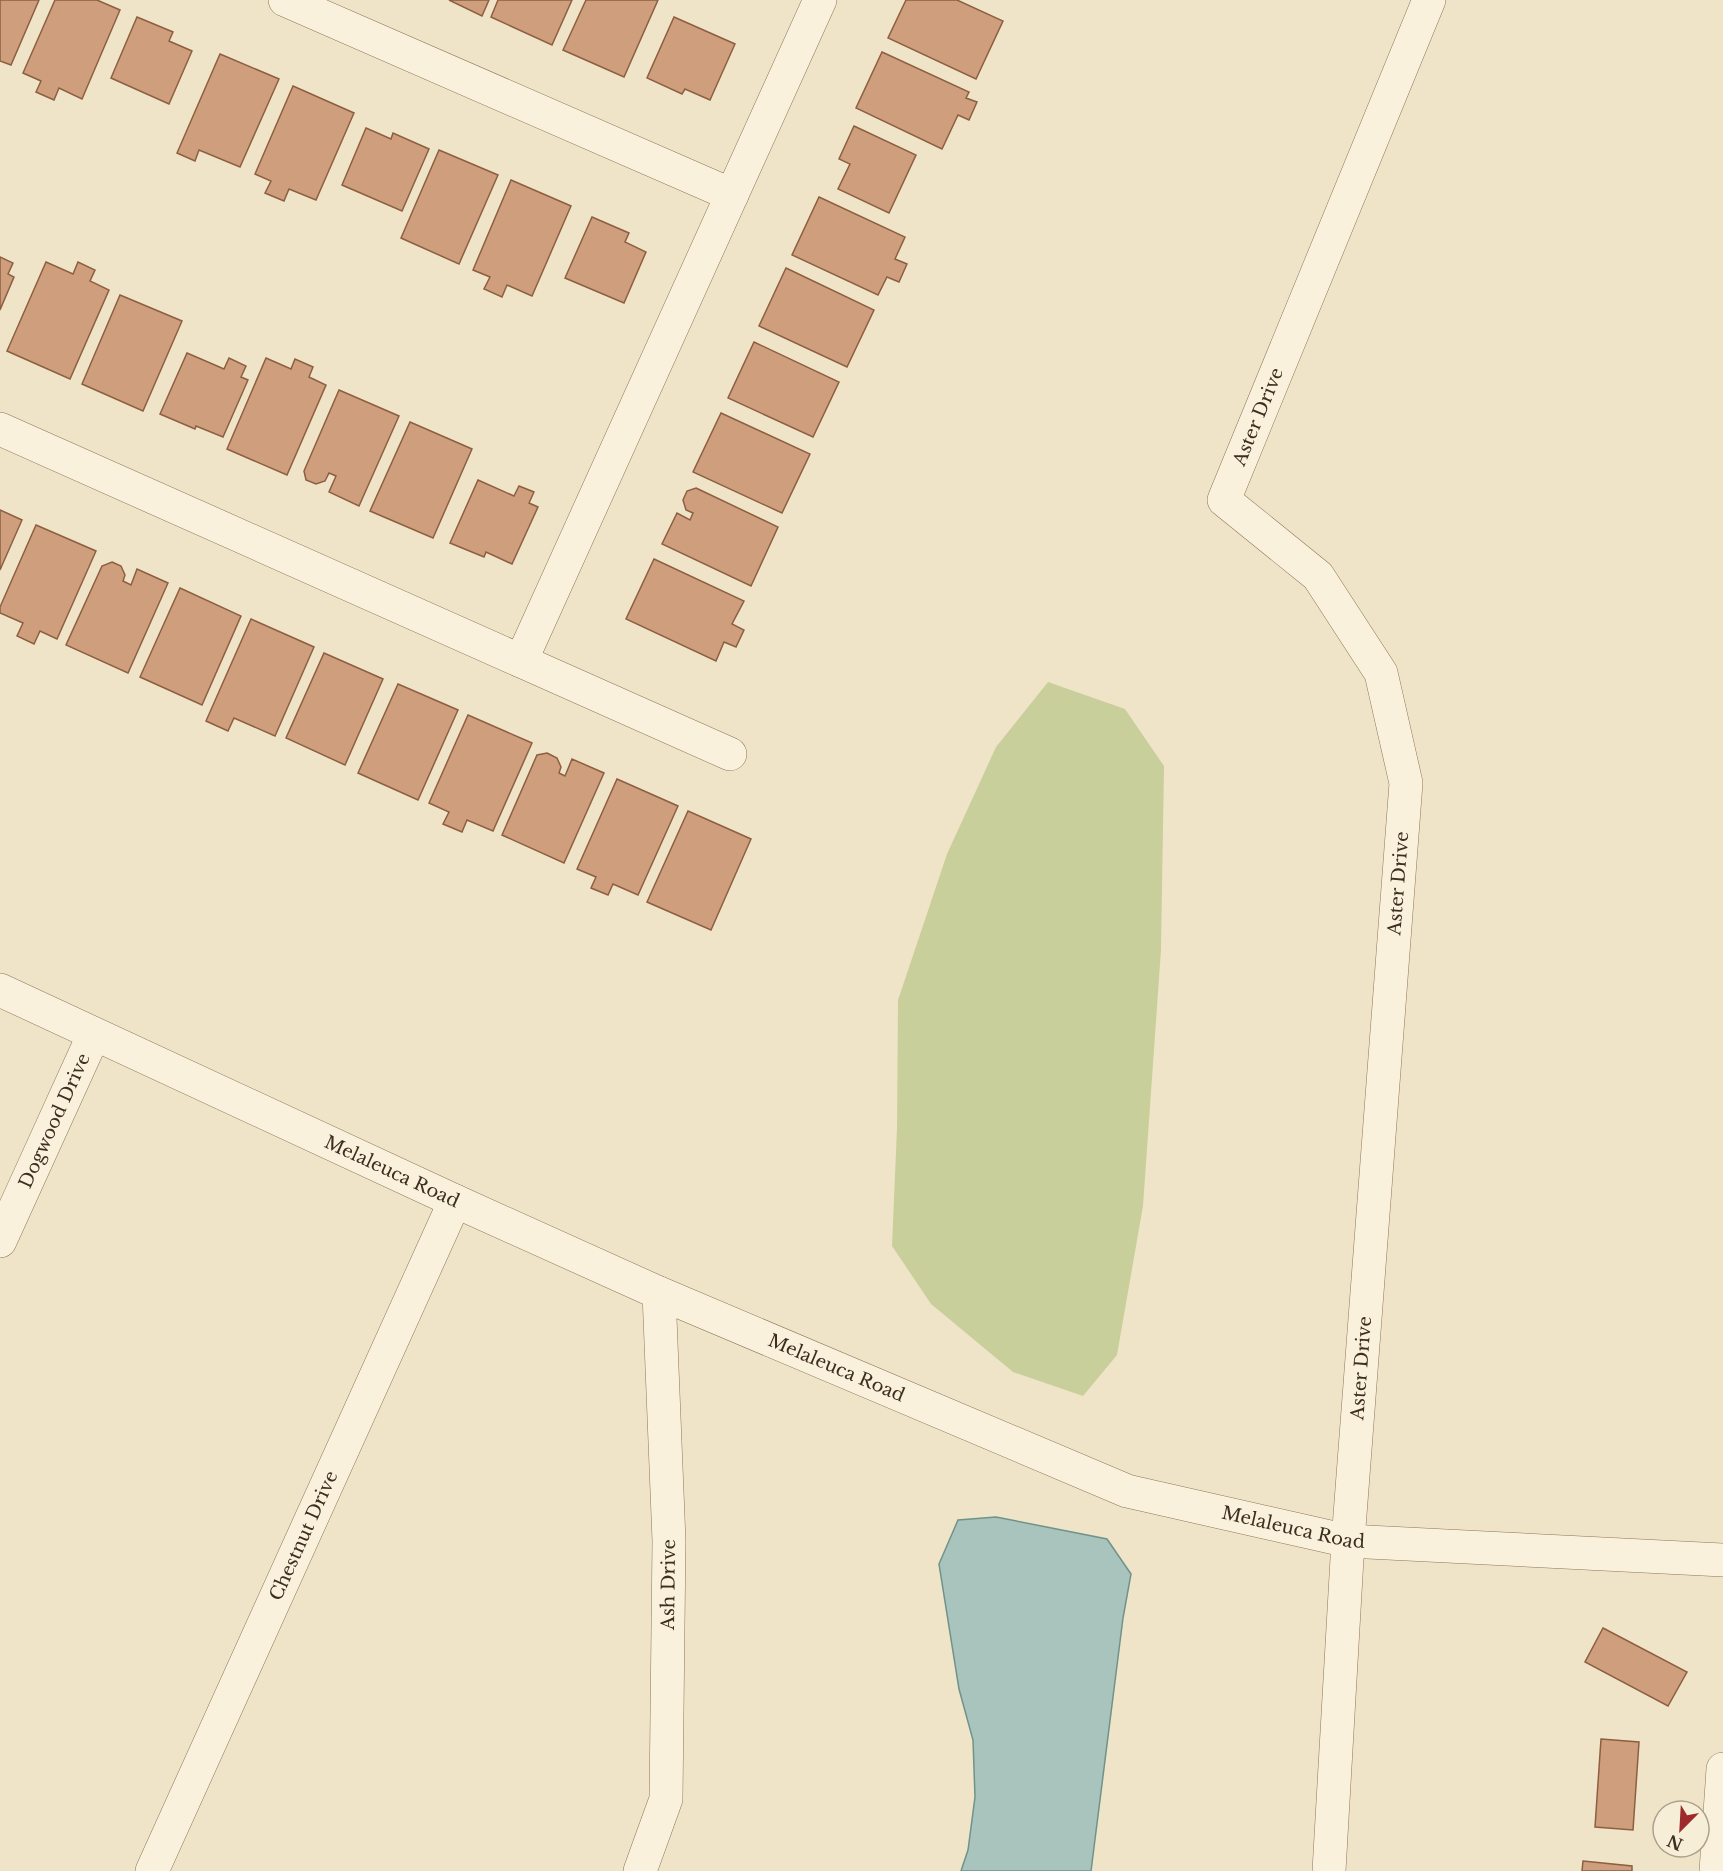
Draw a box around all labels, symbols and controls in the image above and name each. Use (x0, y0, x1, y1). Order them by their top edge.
street label: Aster Drive (1228, 365, 1288, 470)
street label: Aster Drive (1383, 831, 1413, 937)
street label: Dogwood Drive (14, 1050, 95, 1192)
street label: Melaleuca Road (321, 1131, 463, 1212)
street label: Aster Drive (1346, 1315, 1376, 1422)
street label: Melaleuca Road (765, 1329, 908, 1407)
street label: Chestnut Drive (265, 1467, 343, 1604)
street label: Melaleuca Road (1220, 1502, 1366, 1553)
street label: Ash Drive (657, 1539, 680, 1631)
north arrow (1651, 1799, 1711, 1859)
text: N (1664, 1831, 1686, 1855)

